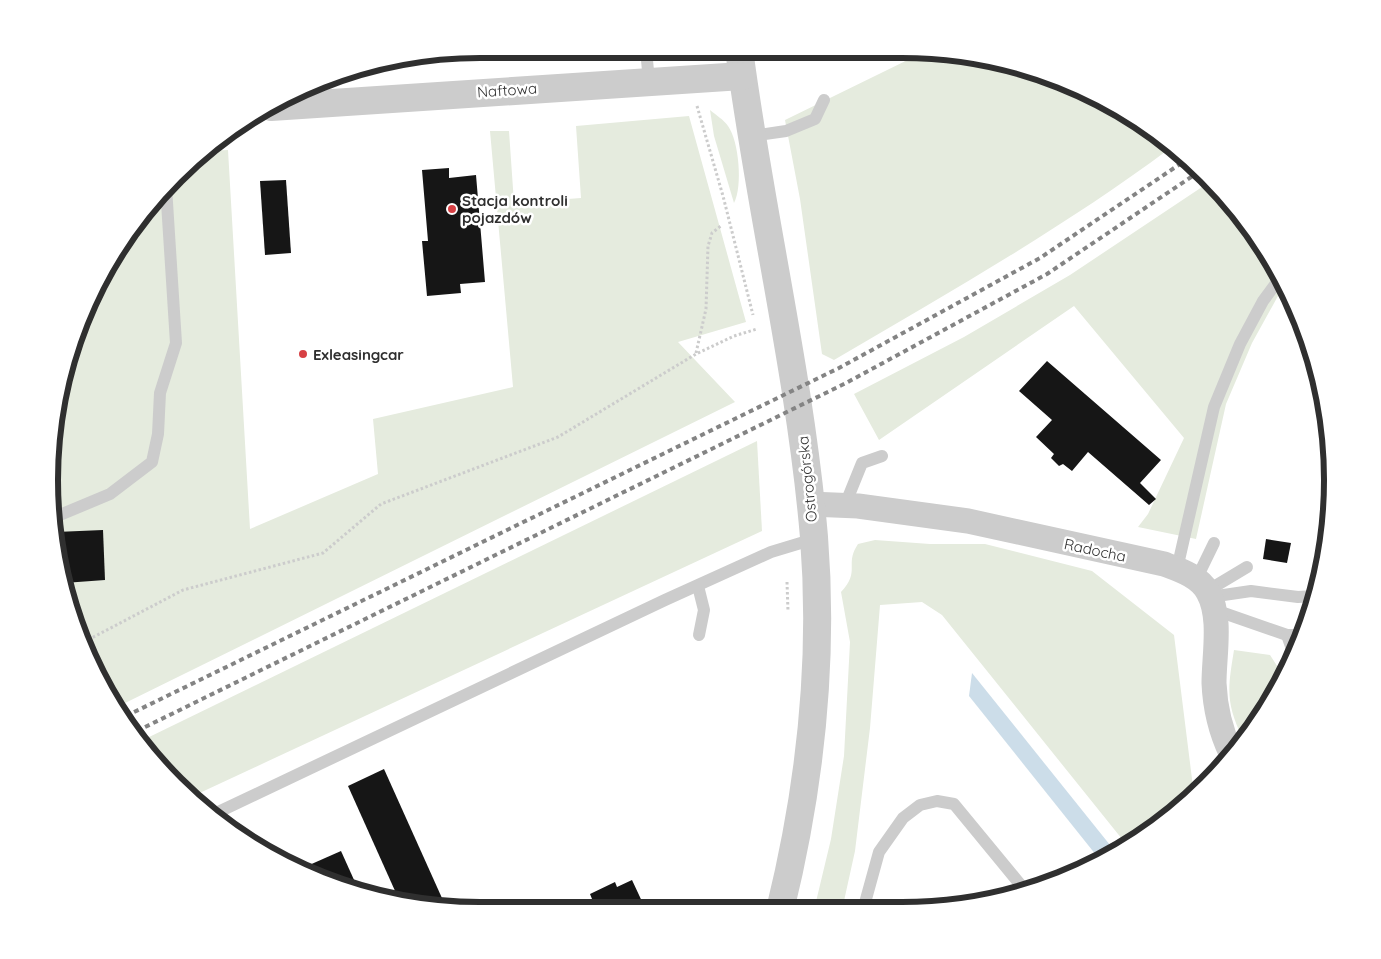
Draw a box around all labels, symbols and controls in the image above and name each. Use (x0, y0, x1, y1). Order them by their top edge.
street label: Naftowa (476, 78, 538, 102)
place label: Stacja kontroli pojazdów (462, 191, 568, 227)
marker: Stacja kontroli pojazdów (446, 203, 458, 215)
place label: Exleasingcar (313, 345, 404, 364)
marker: Exleasingcar (297, 348, 309, 360)
street label: Ostrogórska (793, 435, 821, 523)
street label: Radocha (1062, 534, 1128, 566)

